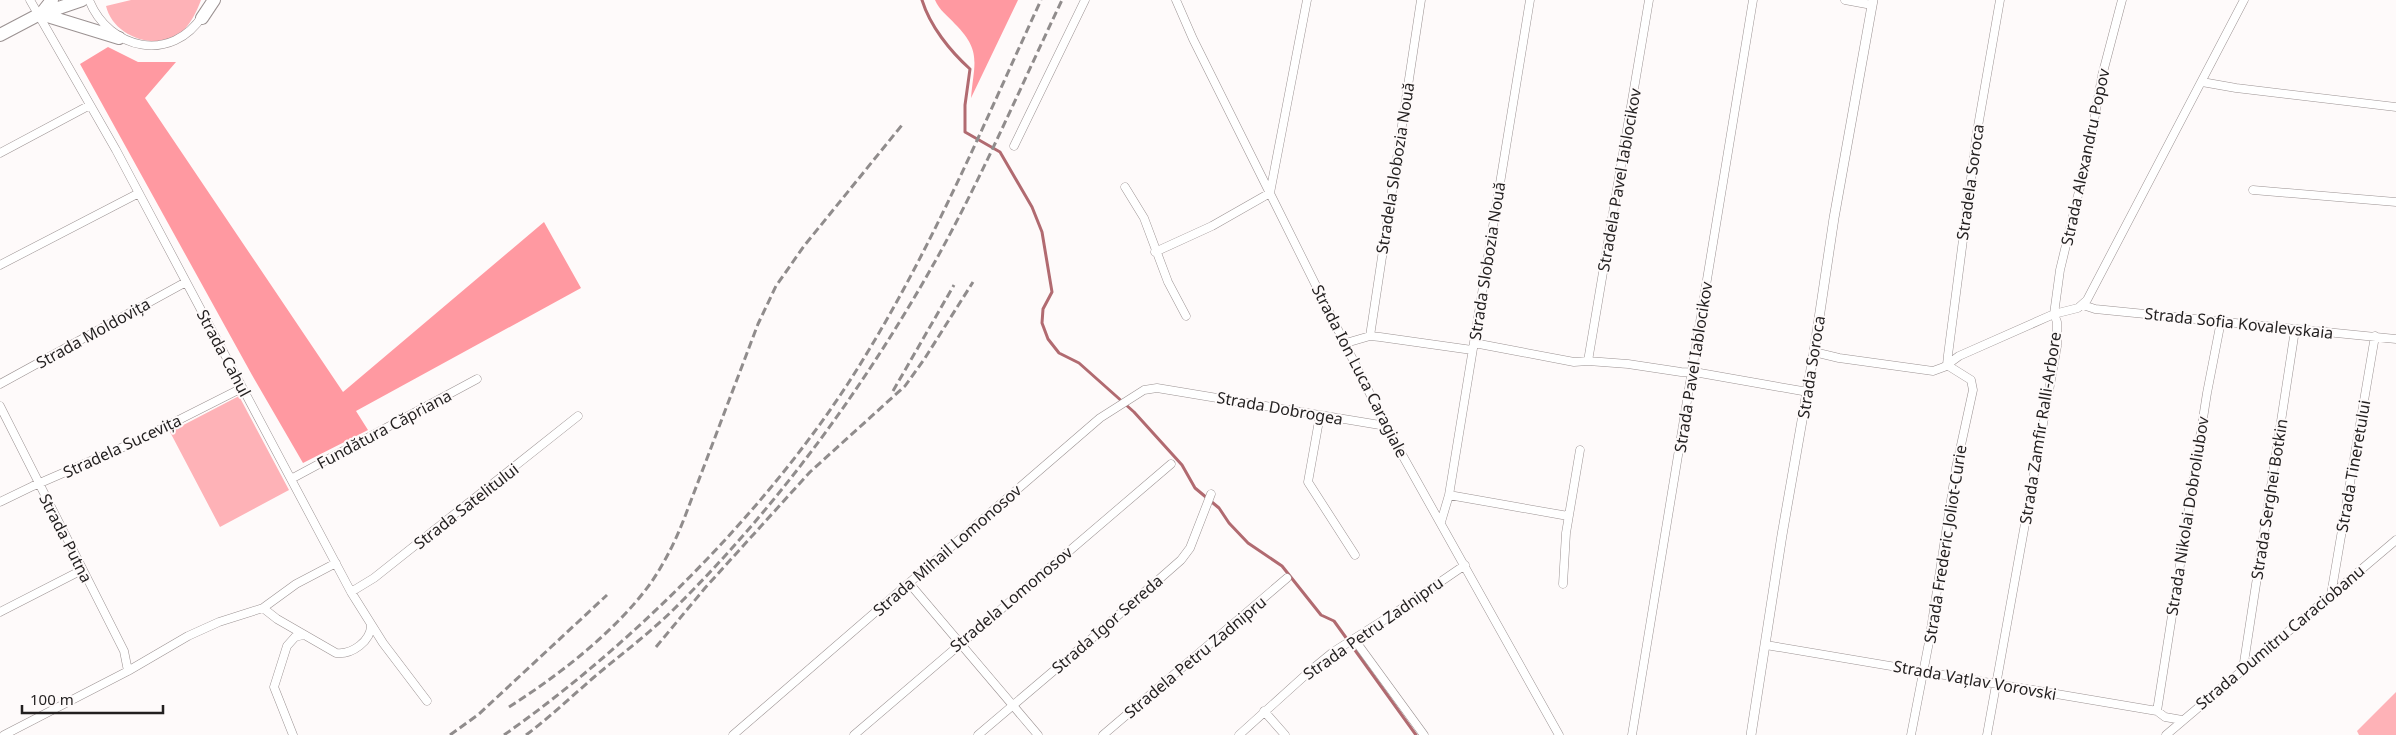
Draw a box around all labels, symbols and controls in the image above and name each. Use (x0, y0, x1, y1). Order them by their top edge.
street label: Strada Alexandru Popov (2055, 66, 2115, 248)
street label: Stradela Slobozia Nouă (1371, 81, 1419, 255)
street label: Stradela Pavel Iablocikov (1592, 86, 1646, 273)
street label: Stradela Sorocа (1951, 123, 1989, 241)
street label: Strada Slobozia Nouă (1464, 180, 1510, 342)
street label: Strada Pavel Iablocikov (1669, 279, 1718, 454)
street label: Strada Ion Luca Caragiale (1307, 281, 1413, 461)
street label: Strada Moldovița (32, 293, 154, 373)
street label: Strada Sofia Kovalevskaia (2144, 302, 2334, 344)
street label: Strada Cahul (192, 306, 256, 400)
street label: Strada Soroca (1792, 314, 1830, 420)
street label: Strada Zamfir Ralli-Arbore (2014, 330, 2066, 526)
street label: Fundătura Căpriana (313, 384, 455, 474)
street label: Strada Dobrogea (1215, 386, 1345, 430)
street label: Strada Tineretului (2331, 398, 2375, 534)
street label: Stradela Sucevița (59, 409, 185, 483)
street label: Strada Nikolai Dobroliubov (2160, 414, 2214, 617)
street label: Strada Serghei Botkin (2245, 417, 2293, 581)
street label: Strada Frederic Joliot-Curie (1918, 443, 1972, 645)
street label: Strada Satelitului (409, 458, 523, 554)
street label: Strada Mihail Lomonosov (868, 479, 1027, 621)
street label: Strada Putna (34, 490, 98, 586)
street label: Stradela Lomonosov (945, 541, 1077, 657)
street label: Strada Dumitru Caraciobanu (2191, 560, 2369, 714)
street label: Strada Igor Sereda (1047, 570, 1167, 678)
street label: Strada Petru Zadnipru (1299, 571, 1447, 685)
street label: Stradela Petru Zadnipru (1119, 591, 1271, 723)
street label: Strada Vațlav Vorovski (1892, 655, 2058, 705)
scale bar (22, 682, 164, 714)
text: 100 m (30, 689, 74, 709)

